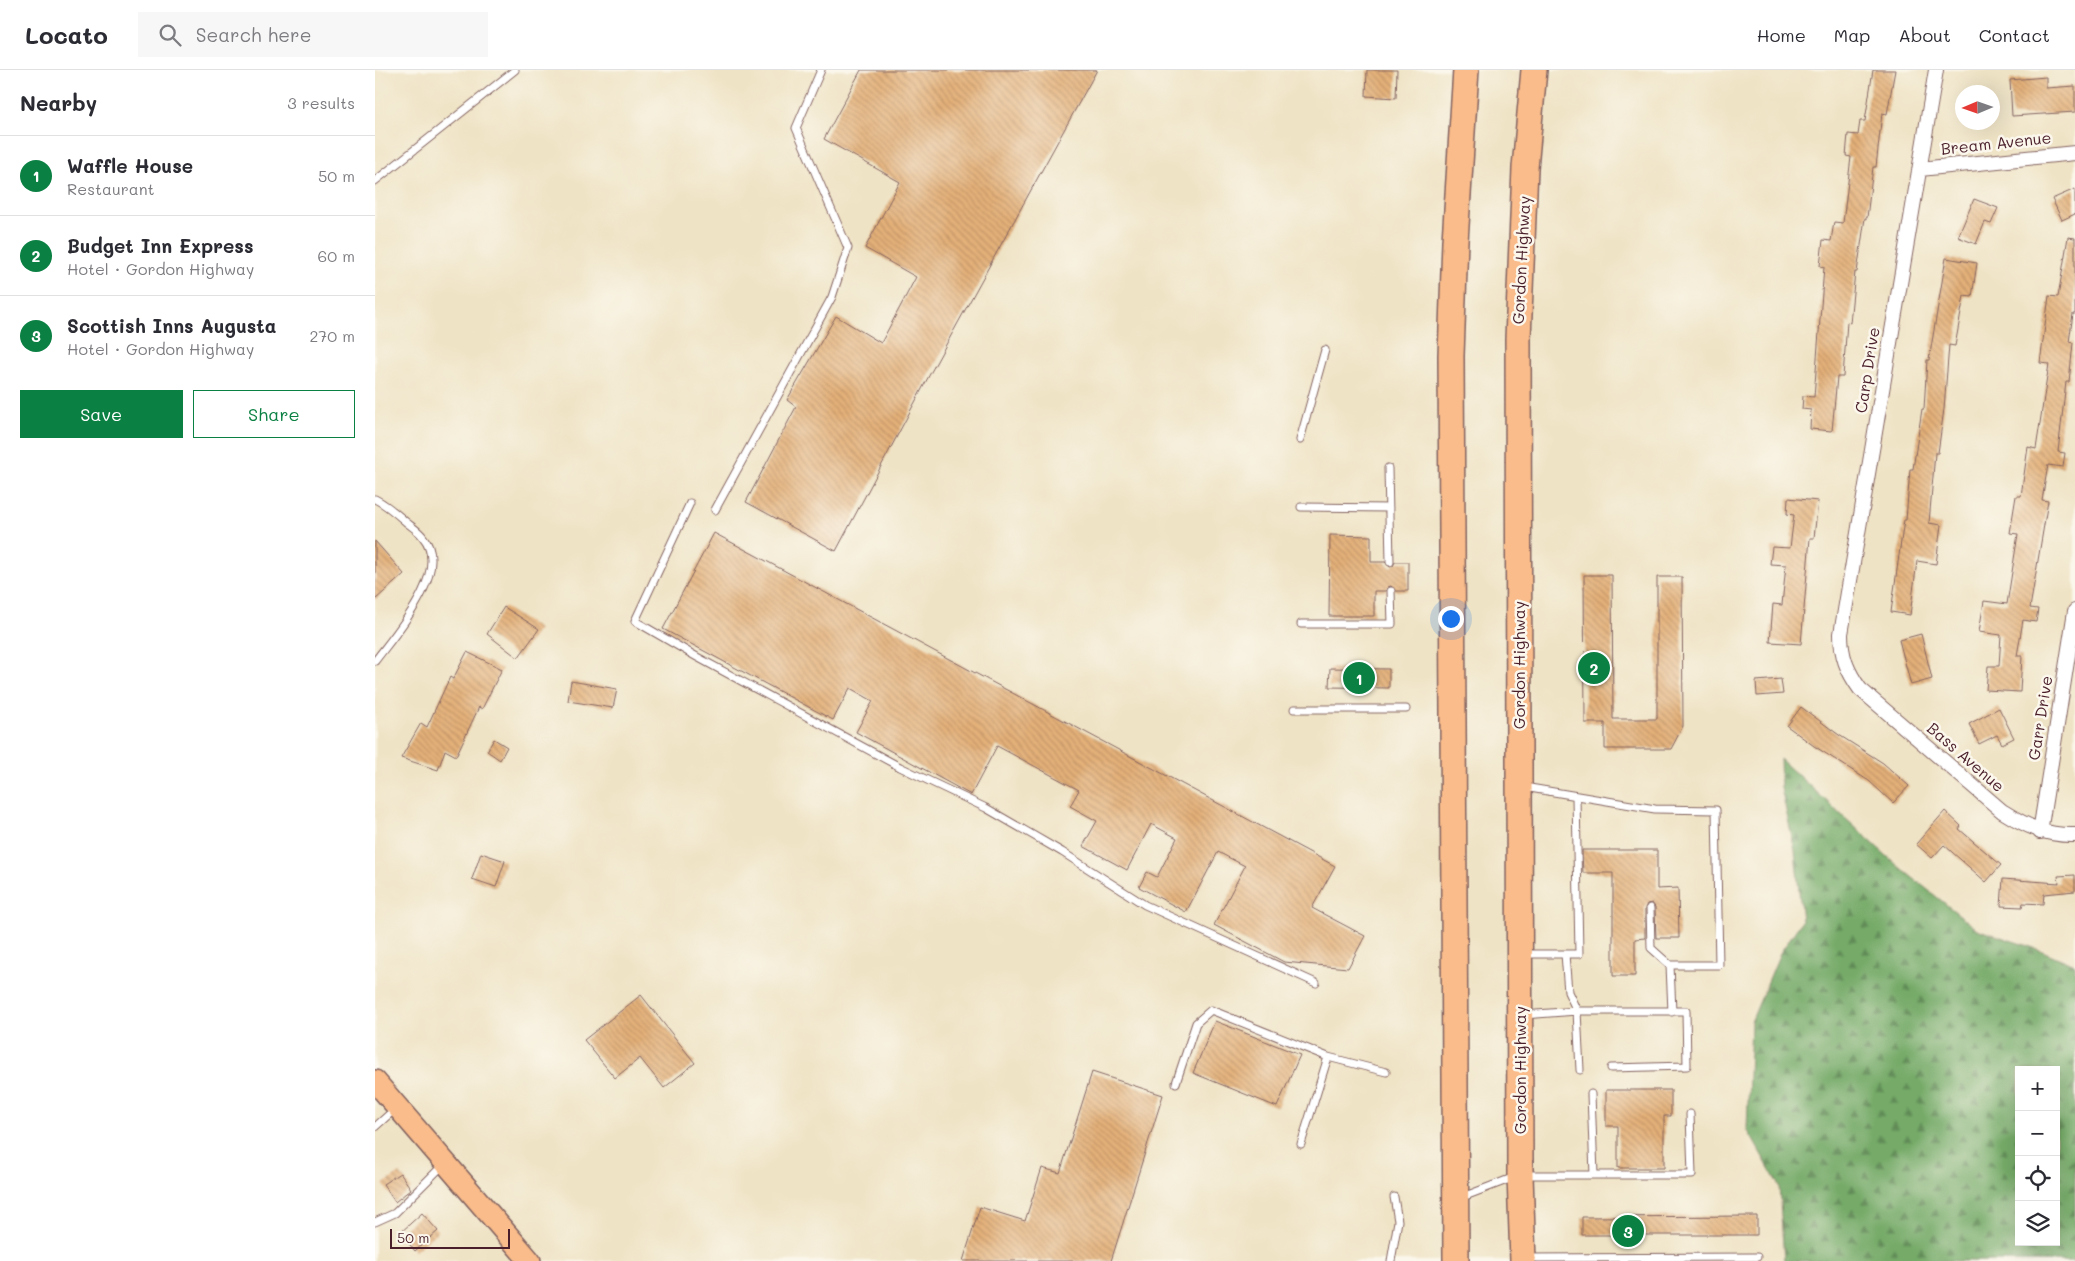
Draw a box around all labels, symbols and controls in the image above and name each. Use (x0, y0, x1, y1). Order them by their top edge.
search box (138, 12, 488, 57)
text: Locato (25, 19, 108, 50)
icon: search (156, 21, 184, 49)
text: Search here (196, 22, 311, 47)
text: Home (1757, 23, 1806, 47)
text: Map (1834, 23, 1870, 47)
text: About (1898, 23, 1951, 47)
text: Contact (1979, 23, 2050, 47)
north arrow (1955, 85, 2000, 130)
text: Nearby (20, 89, 97, 116)
text: 3 results (287, 92, 355, 113)
street label: Bream Avenue (1940, 126, 2052, 159)
text: Waffle House (67, 153, 193, 178)
text: 1 (32, 165, 40, 186)
text: 50 m (318, 165, 355, 186)
text: Restaurant (67, 178, 155, 199)
street label: Gordon Highway (1507, 195, 1534, 325)
text: Budget Inn Express (67, 233, 254, 258)
text: 2 (32, 245, 40, 266)
text: 60 m (318, 245, 355, 266)
text: Hotel · Gordon Highway (67, 258, 254, 279)
text: Scottish Inns Augusta (67, 313, 276, 338)
text: 3 (31, 325, 41, 346)
text: 270 m (309, 325, 355, 346)
street label: Carp Drive (1849, 325, 1884, 414)
text: Hotel · Gordon Highway (67, 338, 254, 359)
button: Save (20, 390, 183, 438)
button: Share (193, 390, 355, 438)
street label: Gordon Highway (1508, 601, 1529, 729)
your location (1438, 606, 1464, 632)
pin: 2 (1578, 649, 1610, 687)
pin: 1 (1343, 659, 1375, 697)
street label: Garr Drive (2022, 674, 2057, 762)
street label: Bass Avenue (1923, 717, 2009, 796)
street label: Gordon Highway (1509, 1006, 1530, 1134)
map controls (2015, 1066, 2060, 1246)
button: + (2015, 1066, 2060, 1111)
button: − (2015, 1111, 2060, 1156)
button: locate (2015, 1156, 2060, 1201)
button: layers (2015, 1201, 2060, 1246)
pin: 3 (1612, 1212, 1644, 1250)
scale bar (390, 1226, 510, 1249)
text: 50 m (397, 1228, 429, 1247)

